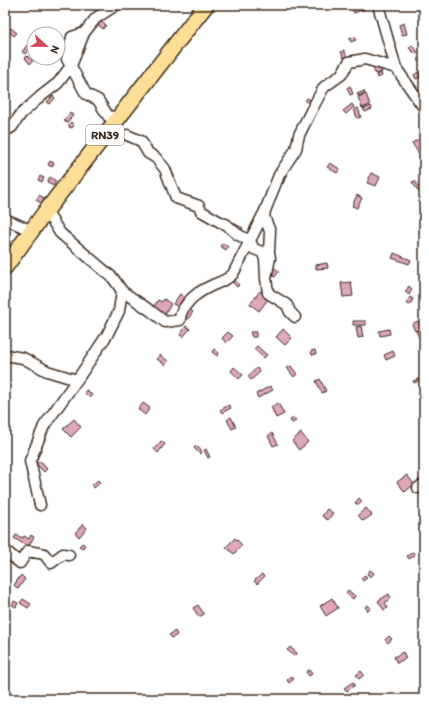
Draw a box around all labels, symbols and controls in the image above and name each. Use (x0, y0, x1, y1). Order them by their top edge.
north arrow (26, 26, 66, 66)
text: N (47, 44, 62, 55)
road number: RN39 (86, 125, 124, 145)

